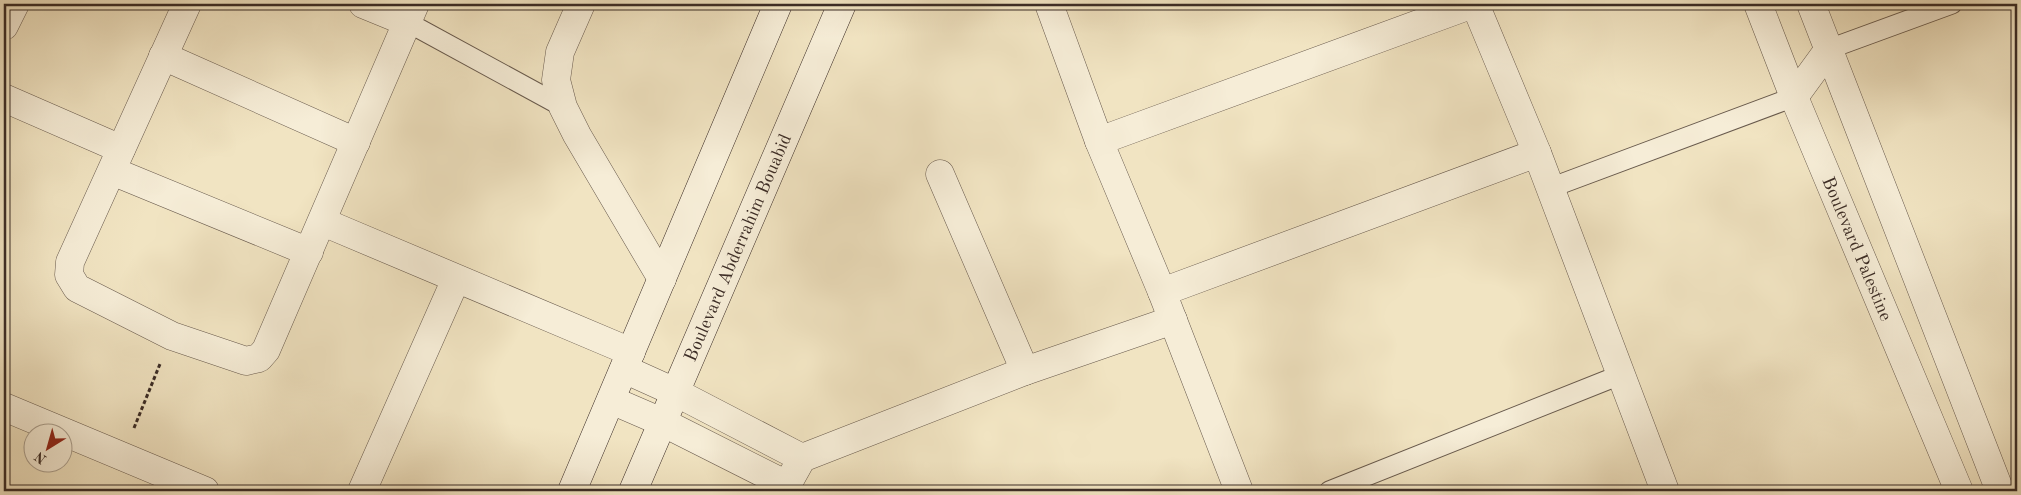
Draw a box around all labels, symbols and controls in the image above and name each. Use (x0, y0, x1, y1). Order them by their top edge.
street label: Boulevard Abderrahim Bouabid (682, 131, 795, 364)
street label: Boulevard Palestine (1818, 174, 1895, 324)
north arrow (22, 422, 72, 472)
text: N (32, 449, 49, 466)

